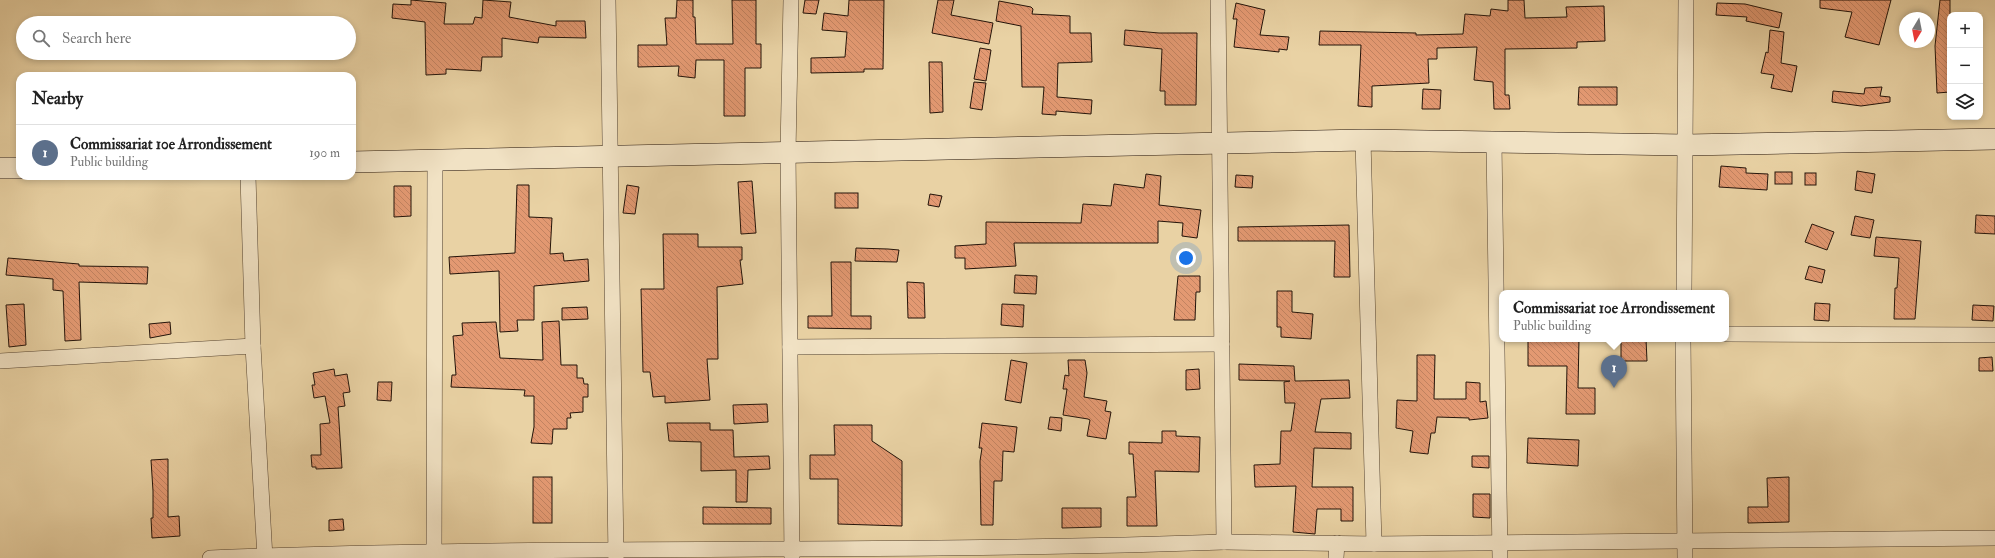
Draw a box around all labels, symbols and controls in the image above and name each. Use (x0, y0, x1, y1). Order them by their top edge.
north arrow (1899, 12, 1935, 48)
map controls (1947, 12, 1983, 120)
button: + (1947, 12, 1983, 48)
search box (16, 16, 356, 60)
icon: search (30, 27, 52, 49)
text: Search here (62, 29, 131, 48)
button: − (1947, 48, 1983, 84)
button: layers (1947, 84, 1983, 120)
text: Nearby (32, 88, 83, 109)
text: Commissariat 10e Arrondissement (70, 135, 272, 154)
text: 1 (43, 145, 47, 161)
text: 190 m (309, 145, 340, 161)
text: Public building (70, 154, 148, 170)
your location (1176, 248, 1196, 268)
popup (1499, 290, 1729, 342)
text: Commissariat 10e Arrondissement (1513, 299, 1715, 318)
text: Public building (1513, 318, 1591, 334)
pin: 1 (1601, 355, 1627, 388)

